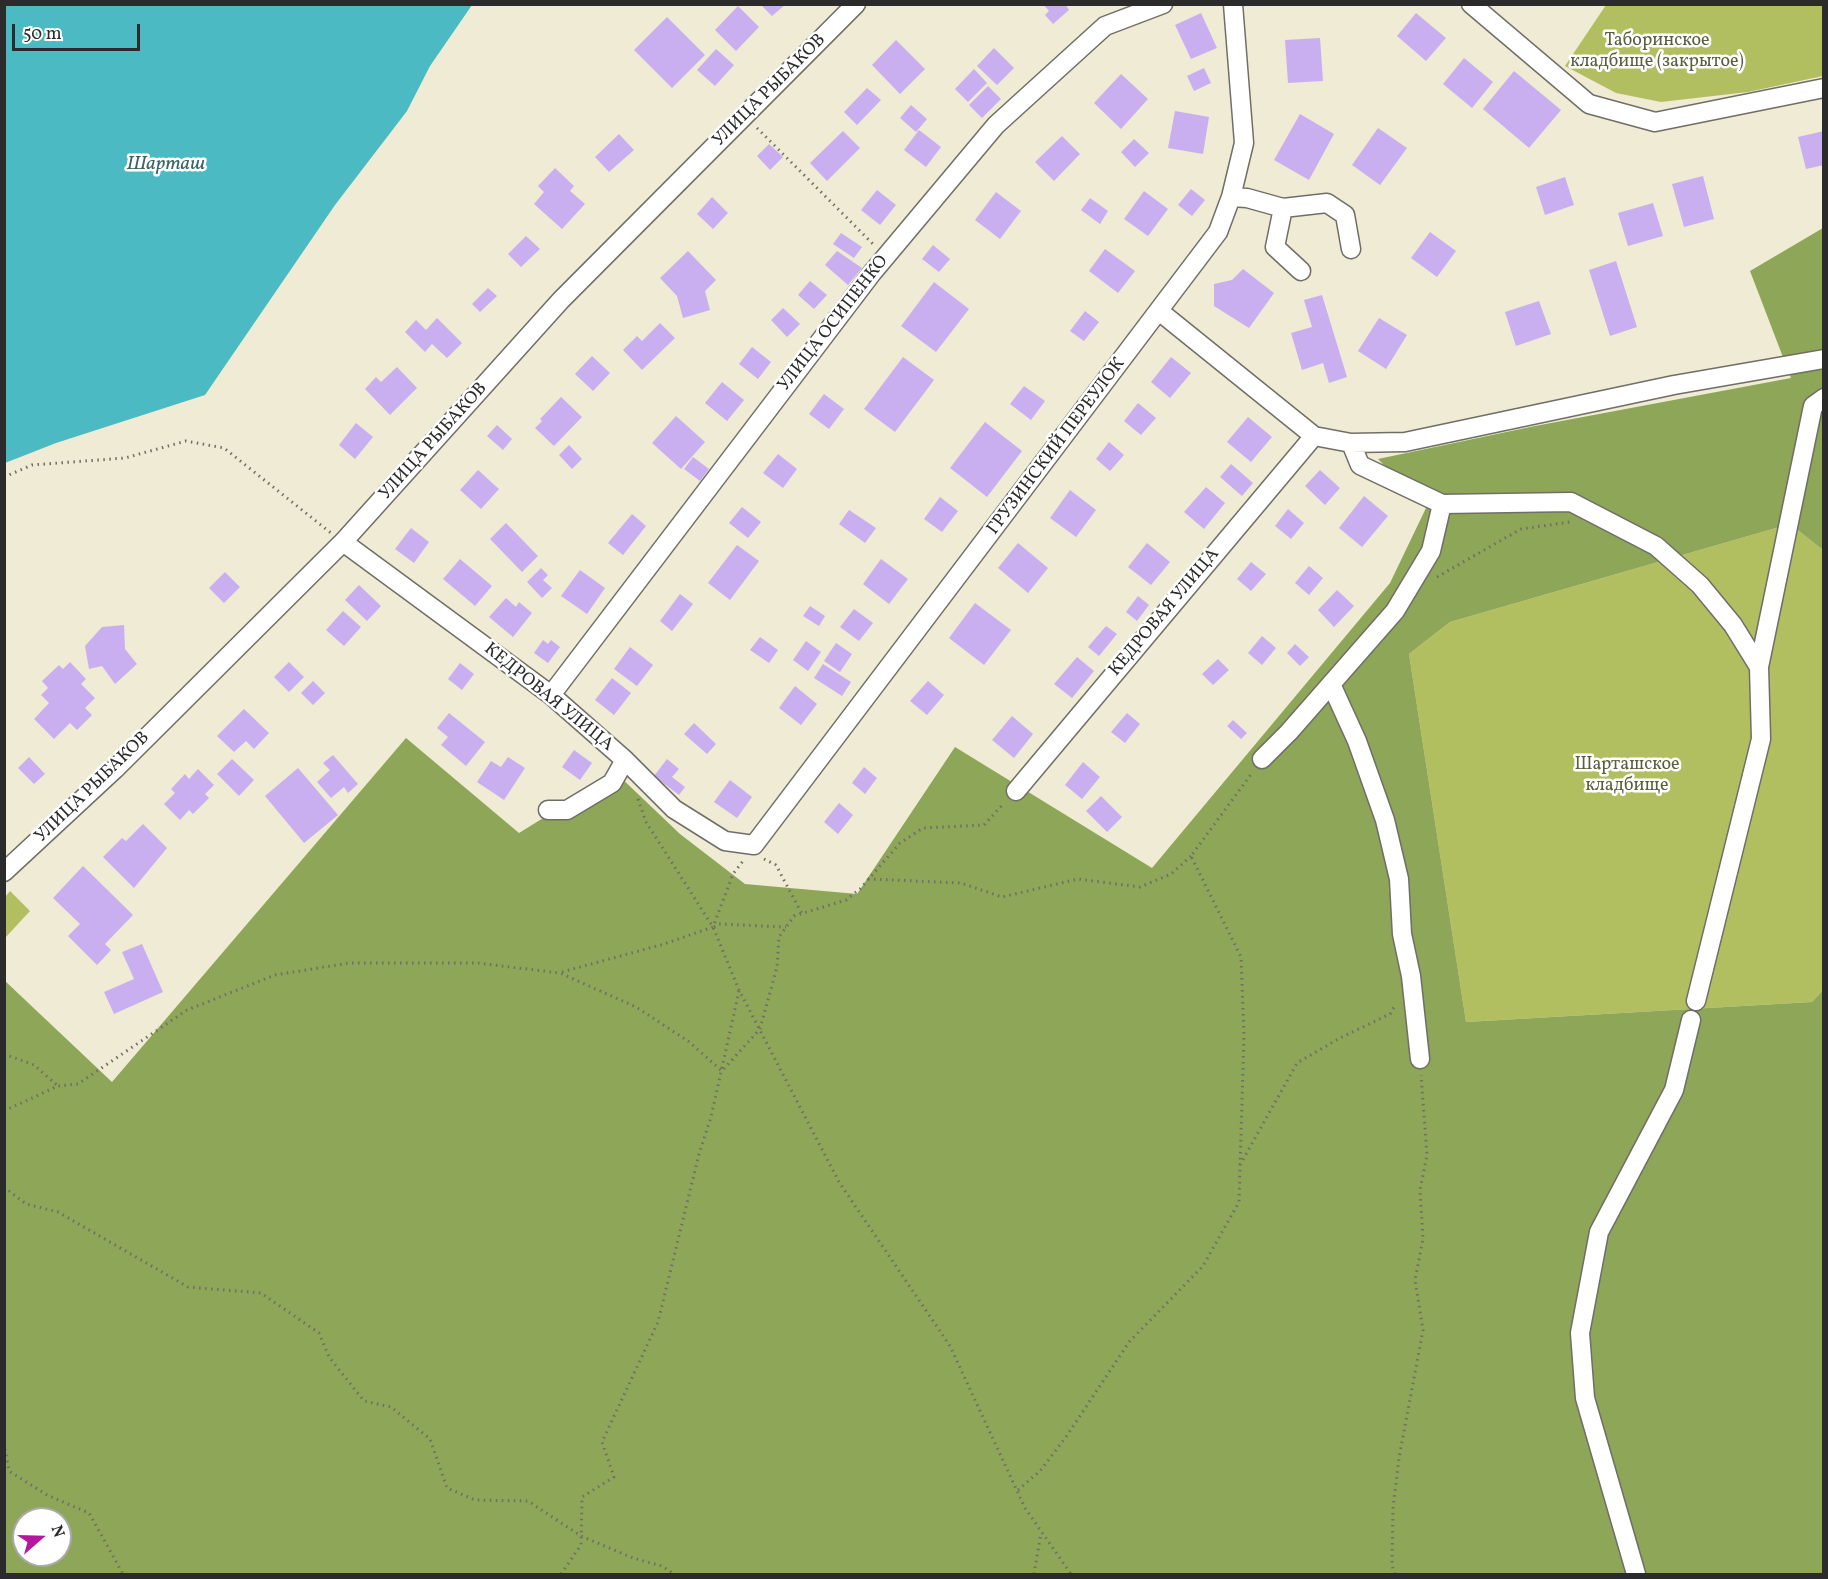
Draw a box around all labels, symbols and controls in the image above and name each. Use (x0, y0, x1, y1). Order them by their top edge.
scale bar (15, 12, 142, 50)
text: 50 m (23, 22, 62, 47)
street label: УЛИЦА РЫБАКОВ (709, 30, 831, 152)
park label: Таборинское кладбище (закрытое) (1570, 31, 1744, 74)
water label: Шарташ (127, 153, 205, 177)
street label: УЛИЦА ОСИПЕНКО (774, 252, 894, 396)
street label: ГРУЗИНСКИЙ ПЕРЕУЛОК (983, 354, 1131, 540)
street label: УЛИЦА РЫБАКОВ (375, 379, 493, 505)
street label: КЕДРОВАЯ УЛИЦА (1105, 545, 1225, 681)
street label: КЕДРОВАЯ УЛИЦА (479, 639, 617, 757)
street label: УЛИЦА РЫБАКОВ (31, 728, 155, 848)
park label: Шарташское кладбище (1574, 755, 1680, 798)
north arrow (12, 1507, 72, 1567)
text: N (45, 1522, 69, 1541)

